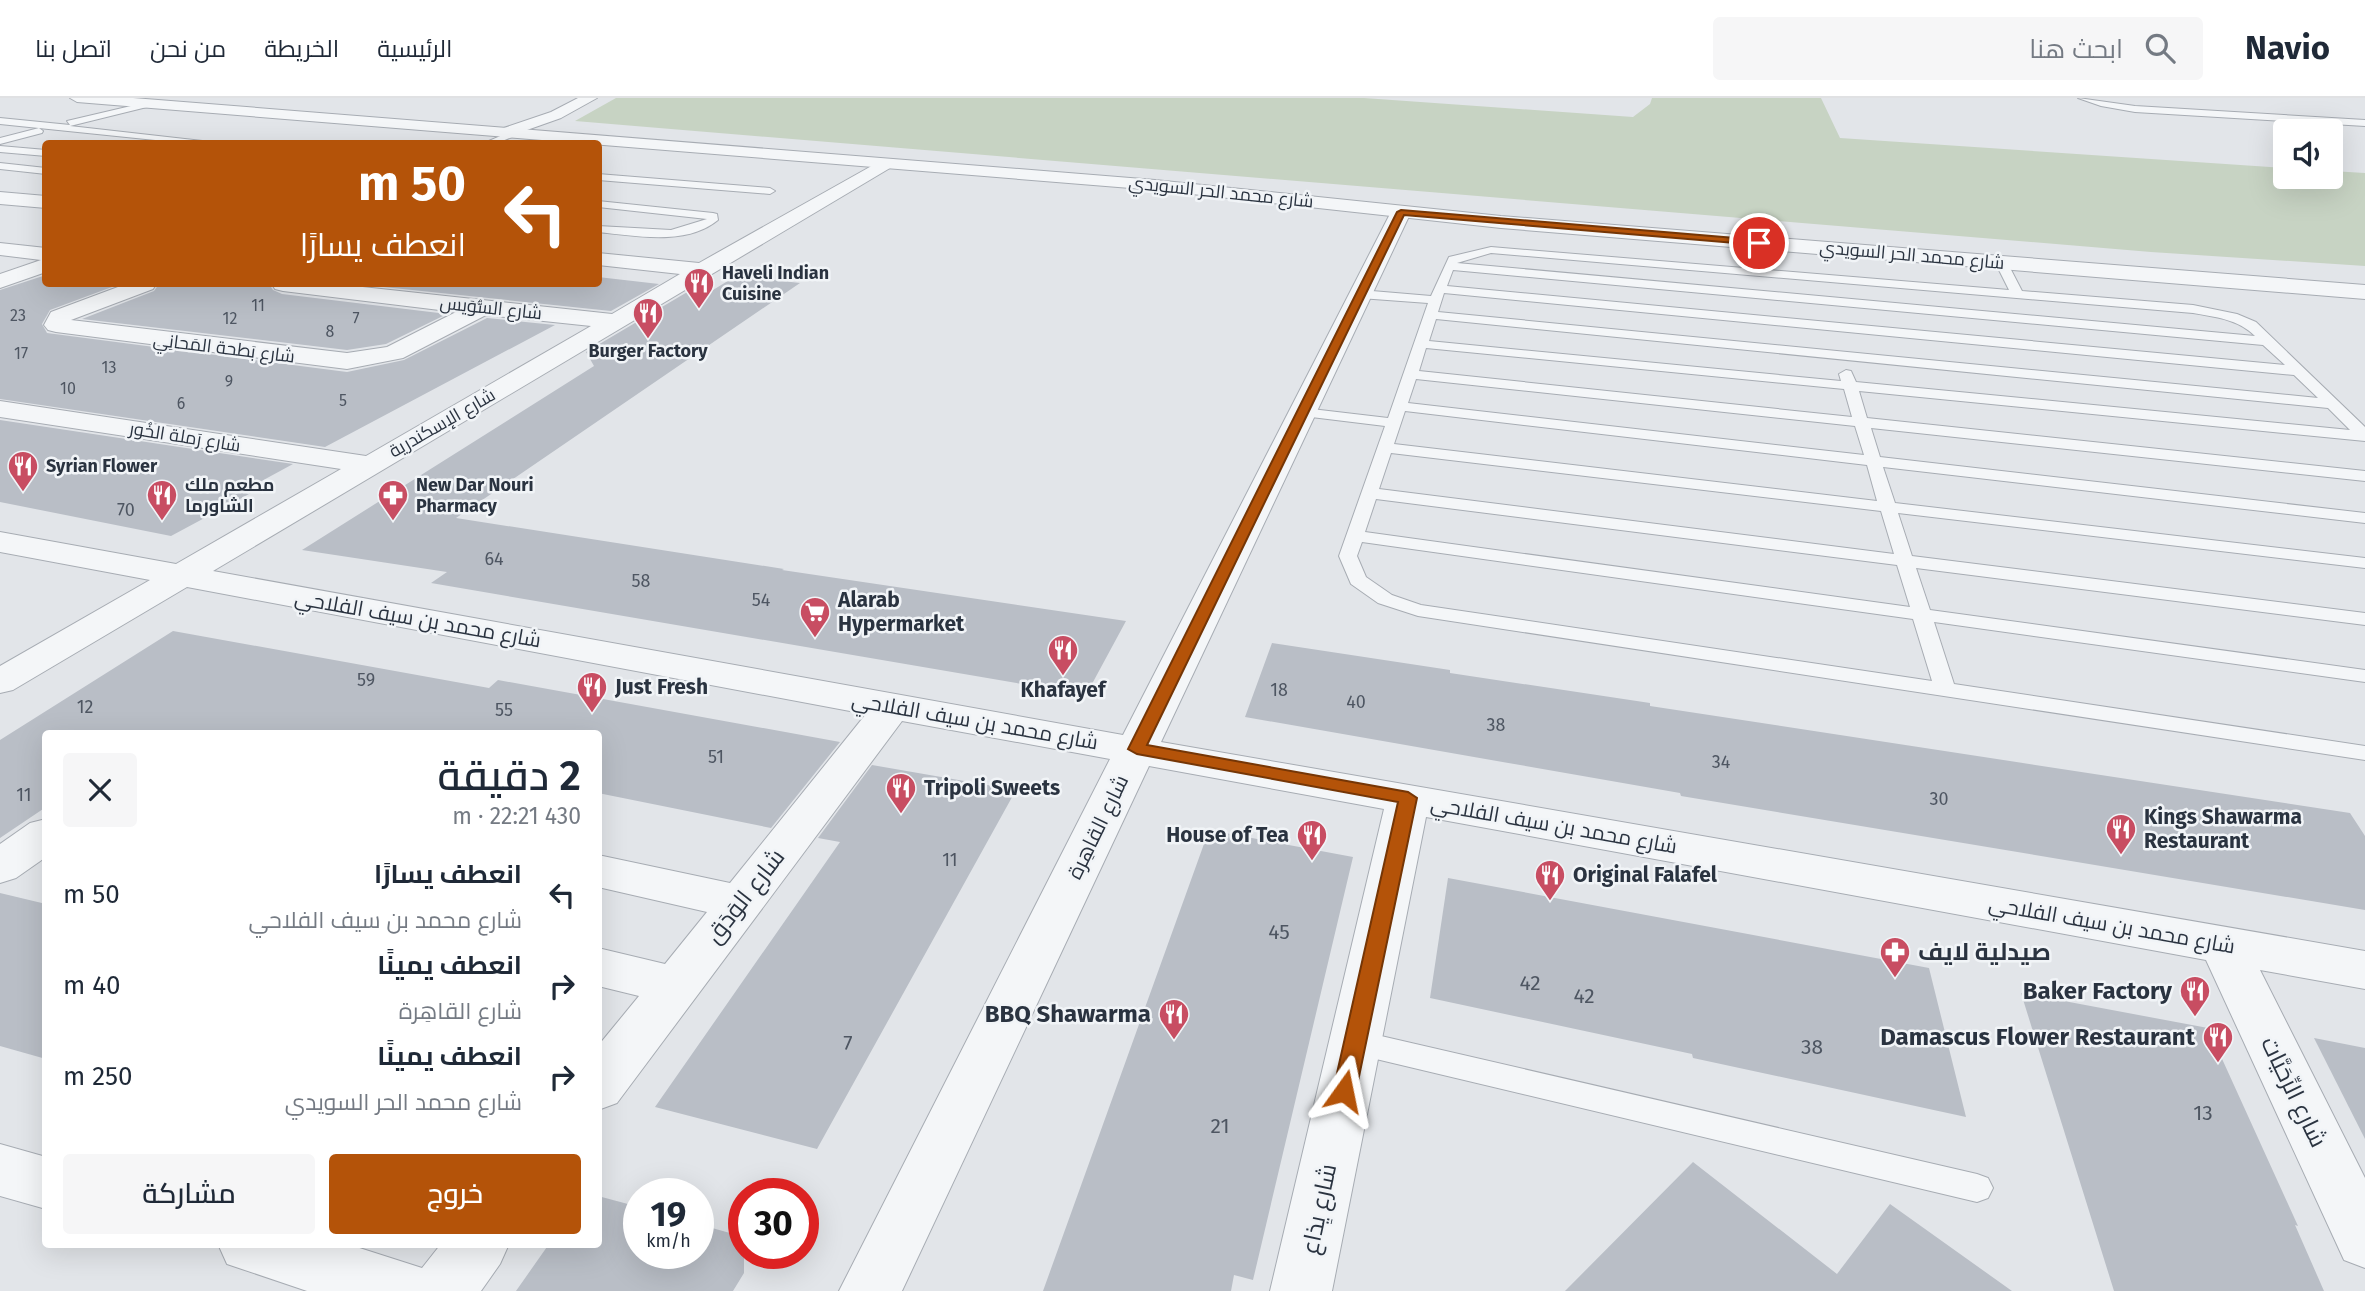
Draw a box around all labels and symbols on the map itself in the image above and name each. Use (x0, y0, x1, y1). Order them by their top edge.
street label: شارع محمد الحر السويدي (1127, 171, 1314, 216)
pin (1729, 213, 1789, 273)
street label: شارع محمد الحر السويدي (1818, 236, 2005, 277)
place label: Haveli Indian Cuisine (722, 262, 829, 305)
restaurant icon: Haveli Indian Cuisine (682, 266, 716, 310)
street label: شارع السُّوَيس (439, 292, 543, 325)
house number: 11 (251, 296, 265, 315)
restaurant icon: Burger Factory (631, 296, 665, 340)
house number: 23 (10, 306, 26, 325)
house number: 12 (223, 309, 237, 328)
house number: 7 (352, 309, 360, 328)
house number: 8 (326, 322, 335, 341)
street label: شارع بَطحة المَحانِي (151, 328, 296, 371)
place label: Burger Factory (588, 340, 708, 362)
house number: 17 (14, 344, 28, 363)
house number: 13 (102, 358, 116, 377)
house number: 9 (225, 372, 233, 391)
house number: 10 (60, 379, 76, 398)
street label: شارع الإسكندرية (385, 384, 500, 463)
house number: 5 (339, 391, 347, 410)
house number: 6 (177, 394, 185, 413)
street label: شارع رَملة الخُور (127, 417, 242, 458)
restaurant icon: Syrian Flower (6, 449, 40, 493)
place label: Syrian Flower (46, 455, 158, 477)
place label: مطعم ملك الشاورما (185, 474, 274, 517)
place label: New Dar Nouri Pharmacy (416, 474, 534, 517)
restaurant icon: مطعم ملك الشاورما (145, 478, 179, 522)
pharmacy icon: New Dar Nouri Pharmacy (376, 478, 410, 522)
house number: 70 (117, 499, 135, 521)
house number: 64 (484, 548, 504, 570)
house number: 58 (632, 570, 651, 592)
street label: شارع محمد بن سيف الفلاحي (292, 585, 543, 656)
place label: Alarab Hypermarket (837, 587, 965, 637)
house number: 54 (752, 589, 771, 611)
supermarket icon: Alarab Hypermarket (798, 595, 832, 639)
restaurant icon: Khafayef (1046, 633, 1080, 677)
house number: 59 (357, 669, 375, 691)
restaurant icon: Just Fresh (575, 670, 609, 714)
place label: Just Fresh (614, 674, 708, 700)
place label: Khafayef (1021, 677, 1108, 703)
house number: 18 (1270, 679, 1288, 701)
street label: شارع محمد بن سيف الفلاحي (849, 687, 1100, 758)
house number: 40 (1346, 691, 1366, 713)
house number: 12 (77, 696, 93, 718)
house number: 55 (495, 699, 513, 721)
house number: 38 (1487, 714, 1506, 736)
house number: 51 (708, 746, 724, 768)
house number: 34 (1712, 751, 1731, 773)
restaurant icon: Tripoli Sweets (884, 771, 918, 815)
street label: شارع القاهِرة (1062, 771, 1135, 884)
place label: Tripoli Sweets (924, 775, 1060, 801)
house number: 11 (16, 784, 32, 806)
house number: 30 (1929, 788, 1949, 810)
street label: شارع محمد بن سيف الفلاحي (1428, 791, 1679, 862)
place label: Kings Shawarma Restaurant (2144, 804, 2302, 854)
restaurant icon: Kings Shawarma Restaurant (2104, 812, 2138, 856)
restaurant icon: House of Tea (1295, 818, 1329, 862)
place label: House of Tea (1166, 822, 1289, 848)
street label: شارع الوَدَق (699, 843, 792, 950)
house number: 11 (942, 849, 958, 871)
restaurant icon: Original Falafel (1533, 858, 1567, 902)
place label: Original Falafel (1573, 862, 1718, 888)
street label: شارع محمد بن سيف الفلاحي (1986, 891, 2237, 962)
house number: 45 (1268, 919, 1290, 945)
pharmacy icon: صيدلية لايف (1878, 935, 1912, 979)
place label: صيدلية لايف (1918, 938, 2051, 966)
house number: 42 (1519, 970, 1541, 996)
restaurant icon: Baker Factory (2178, 974, 2212, 1018)
place label: Baker Factory (2023, 977, 2173, 1005)
house number: 42 (1573, 983, 1595, 1009)
restaurant icon: BBQ Shawarma (1157, 997, 1191, 1041)
place label: BBQ Shawarma (985, 1000, 1151, 1028)
restaurant icon: Damascus Flower Restaurant (2201, 1020, 2235, 1064)
place label: Damascus Flower Restaurant (1880, 1023, 2196, 1051)
house number: 7 (843, 1030, 853, 1056)
street label: شارع الرِّحَيَّات (2253, 1032, 2333, 1153)
house number: 38 (1801, 1034, 1823, 1060)
position arrow (1307, 1054, 1381, 1128)
house number: 13 (2193, 1100, 2213, 1126)
house number: 21 (1211, 1113, 1229, 1139)
street label: شارع يِذاع (1296, 1161, 1344, 1257)
speed limit sign: 30 (728, 1178, 819, 1269)

